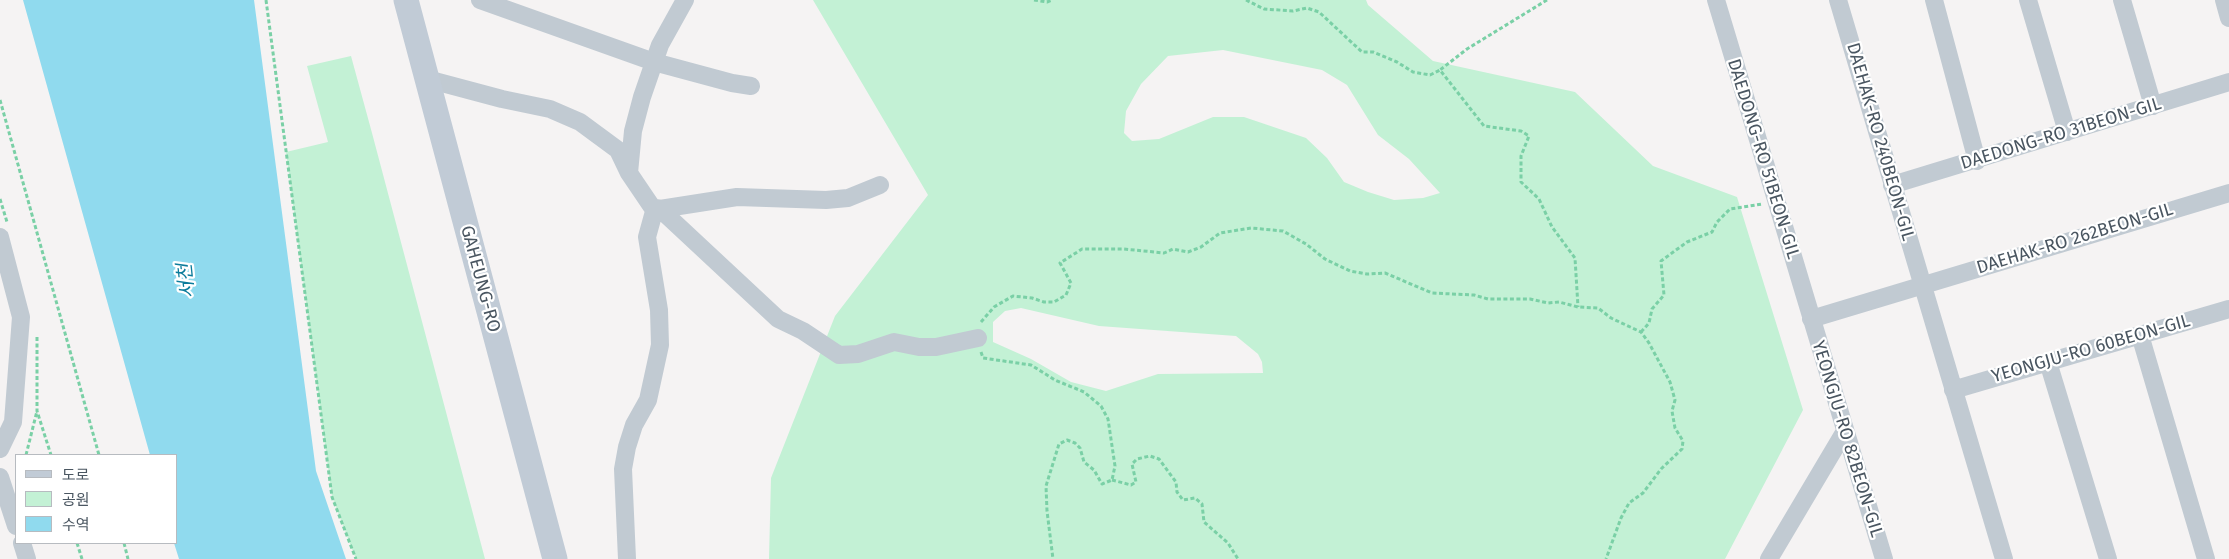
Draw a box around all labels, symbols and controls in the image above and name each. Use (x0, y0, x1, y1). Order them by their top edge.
street label: DAEHAK-RO 240BEON-GIL (1841, 40, 1919, 244)
street label: DAEDONG-RO 51BEON-GIL (1722, 56, 1804, 262)
street label: DAEDONG-RO 31BEON-GIL (1958, 93, 2164, 175)
street label: DAEHAK-RO 262BEON-GIL (1974, 199, 2176, 279)
street label: GAHEUNG-RO (455, 223, 505, 335)
water label: 서천 (174, 262, 200, 300)
street label: YEONGJU-RO 60BEON-GIL (1989, 310, 2193, 388)
street label: YEONGJU-RO 82BEON-GIL (1807, 338, 1887, 540)
legend (15, 454, 178, 544)
text: 도로 (62, 466, 90, 484)
text: 공원 (62, 491, 90, 509)
text: 수역 (62, 516, 90, 534)

